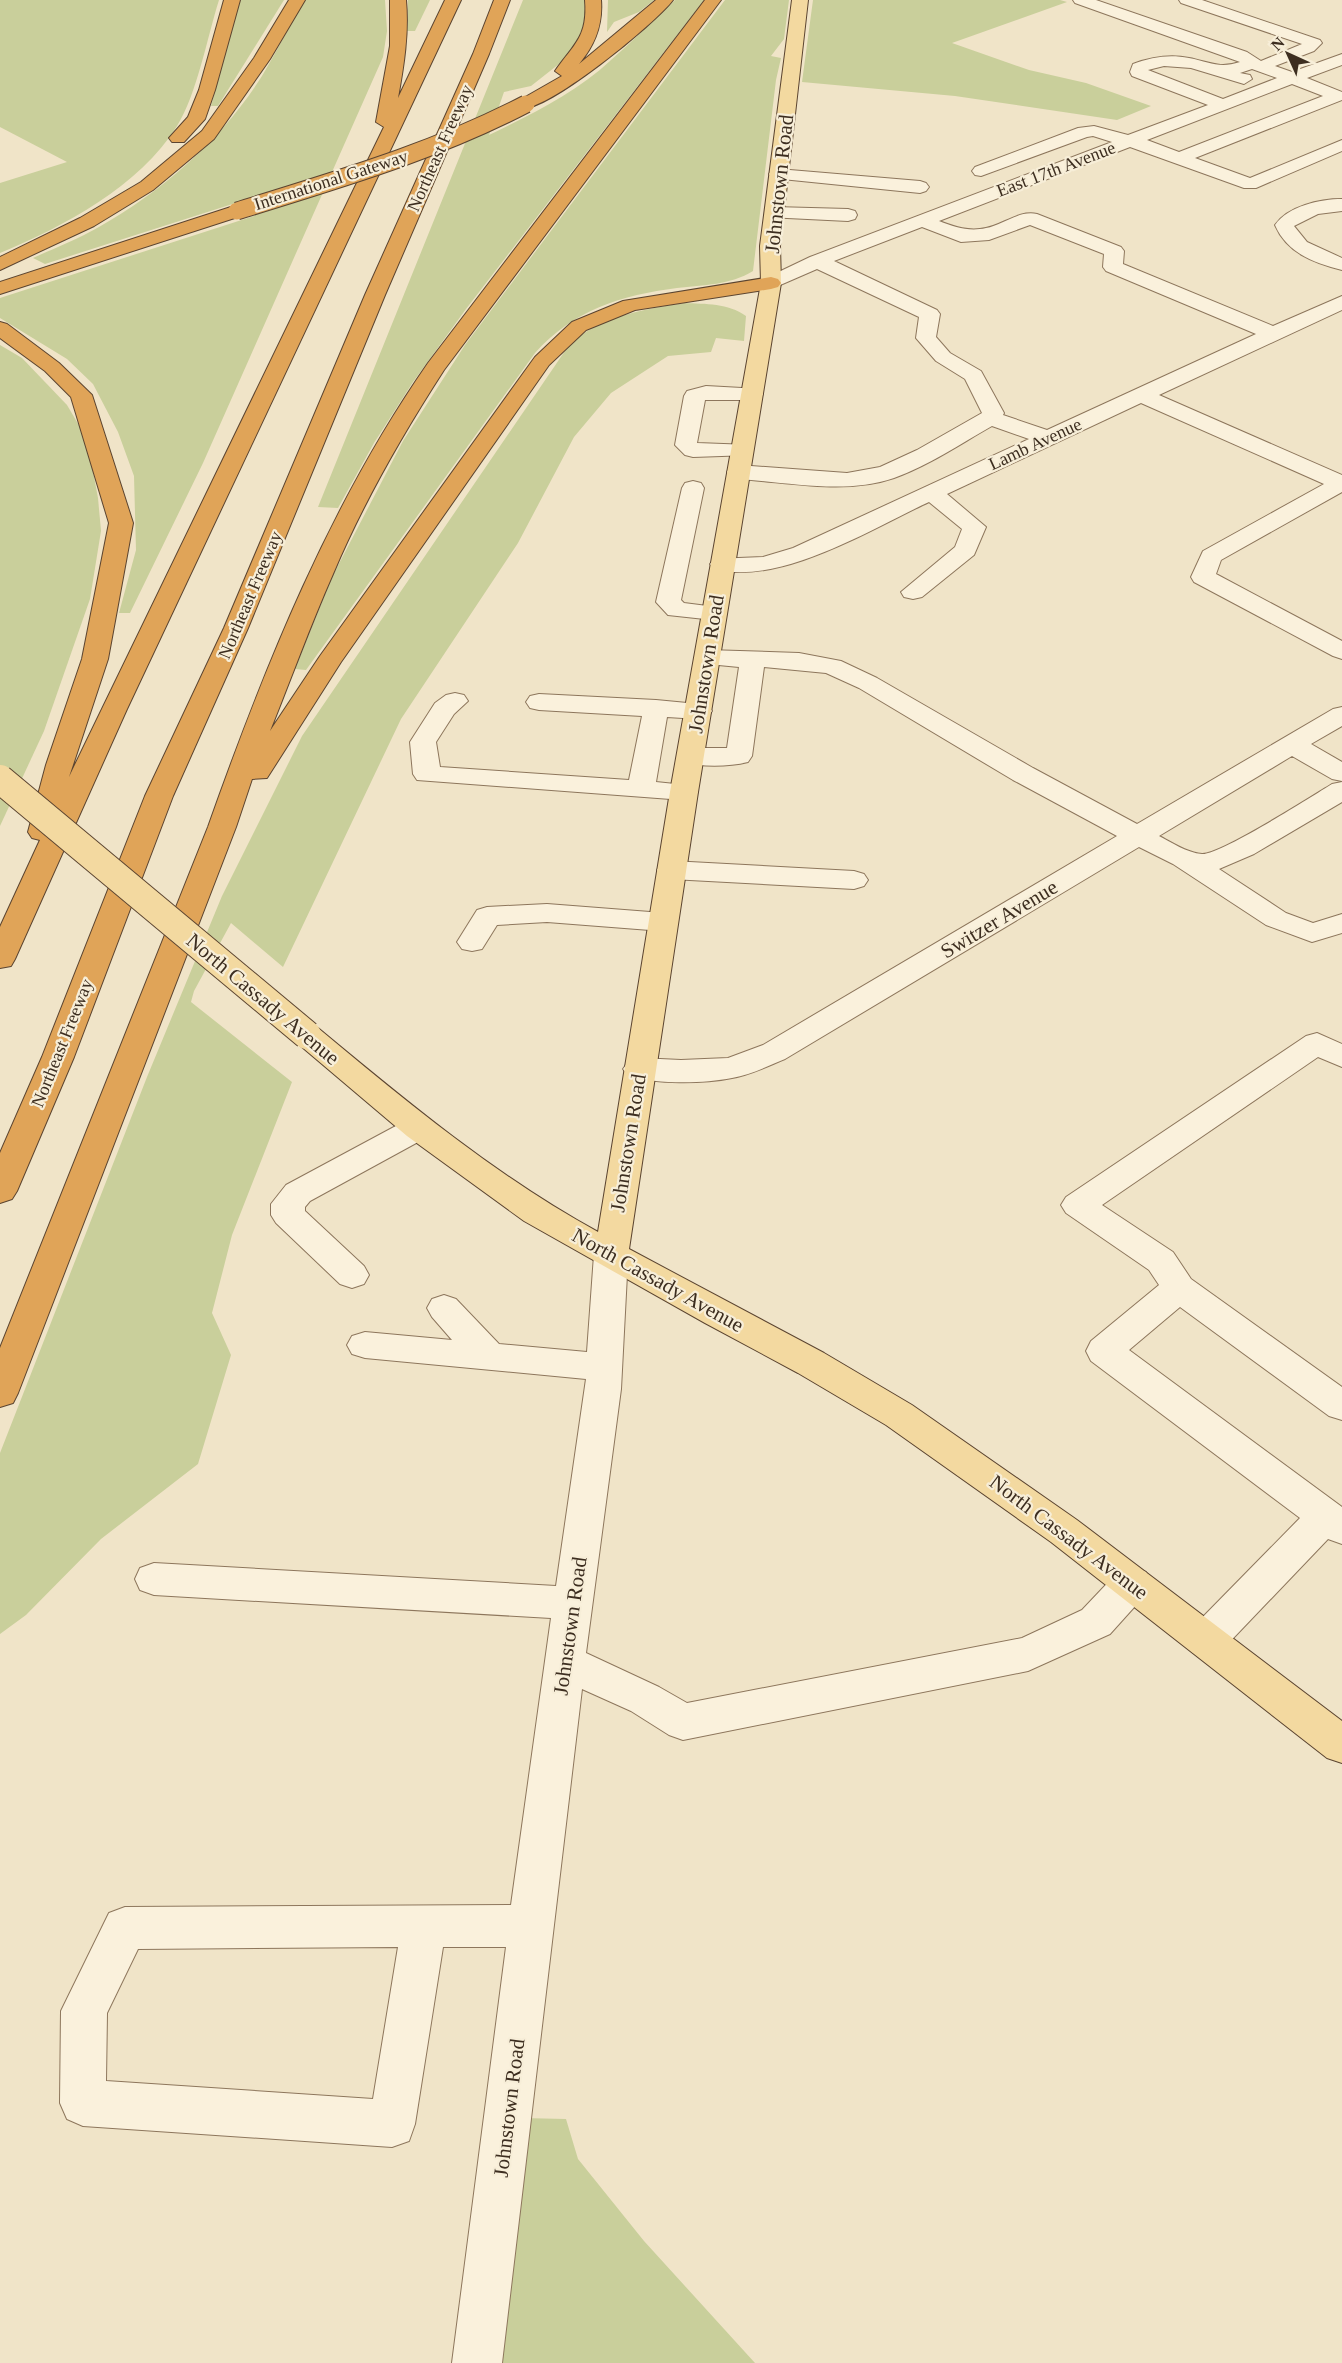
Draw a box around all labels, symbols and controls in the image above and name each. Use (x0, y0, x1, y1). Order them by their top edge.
north arrow (1258, 24, 1318, 84)
text: N (1268, 33, 1288, 54)
street label: Northeast Freeway (403, 82, 477, 214)
street label: Johnstown Road (760, 113, 798, 255)
street label: East 17th Avenue (994, 137, 1118, 201)
street label: International Gateway (252, 146, 410, 214)
street label: Lamb Avenue (985, 414, 1085, 474)
street label: Northeast Freeway (214, 528, 286, 662)
street label: Johnstown Road (683, 593, 729, 735)
street label: Switzer Avenue (936, 875, 1062, 963)
street label: North Cassady Avenue (182, 928, 344, 1070)
street label: Northeast Freeway (27, 976, 97, 1110)
street label: Johnstown Road (605, 1072, 651, 1214)
street label: North Cassady Avenue (568, 1223, 748, 1337)
street label: North Cassady Avenue (985, 1470, 1153, 1604)
street label: Johnstown Road (548, 1555, 592, 1697)
street label: Johnstown Road (489, 2037, 529, 2179)

